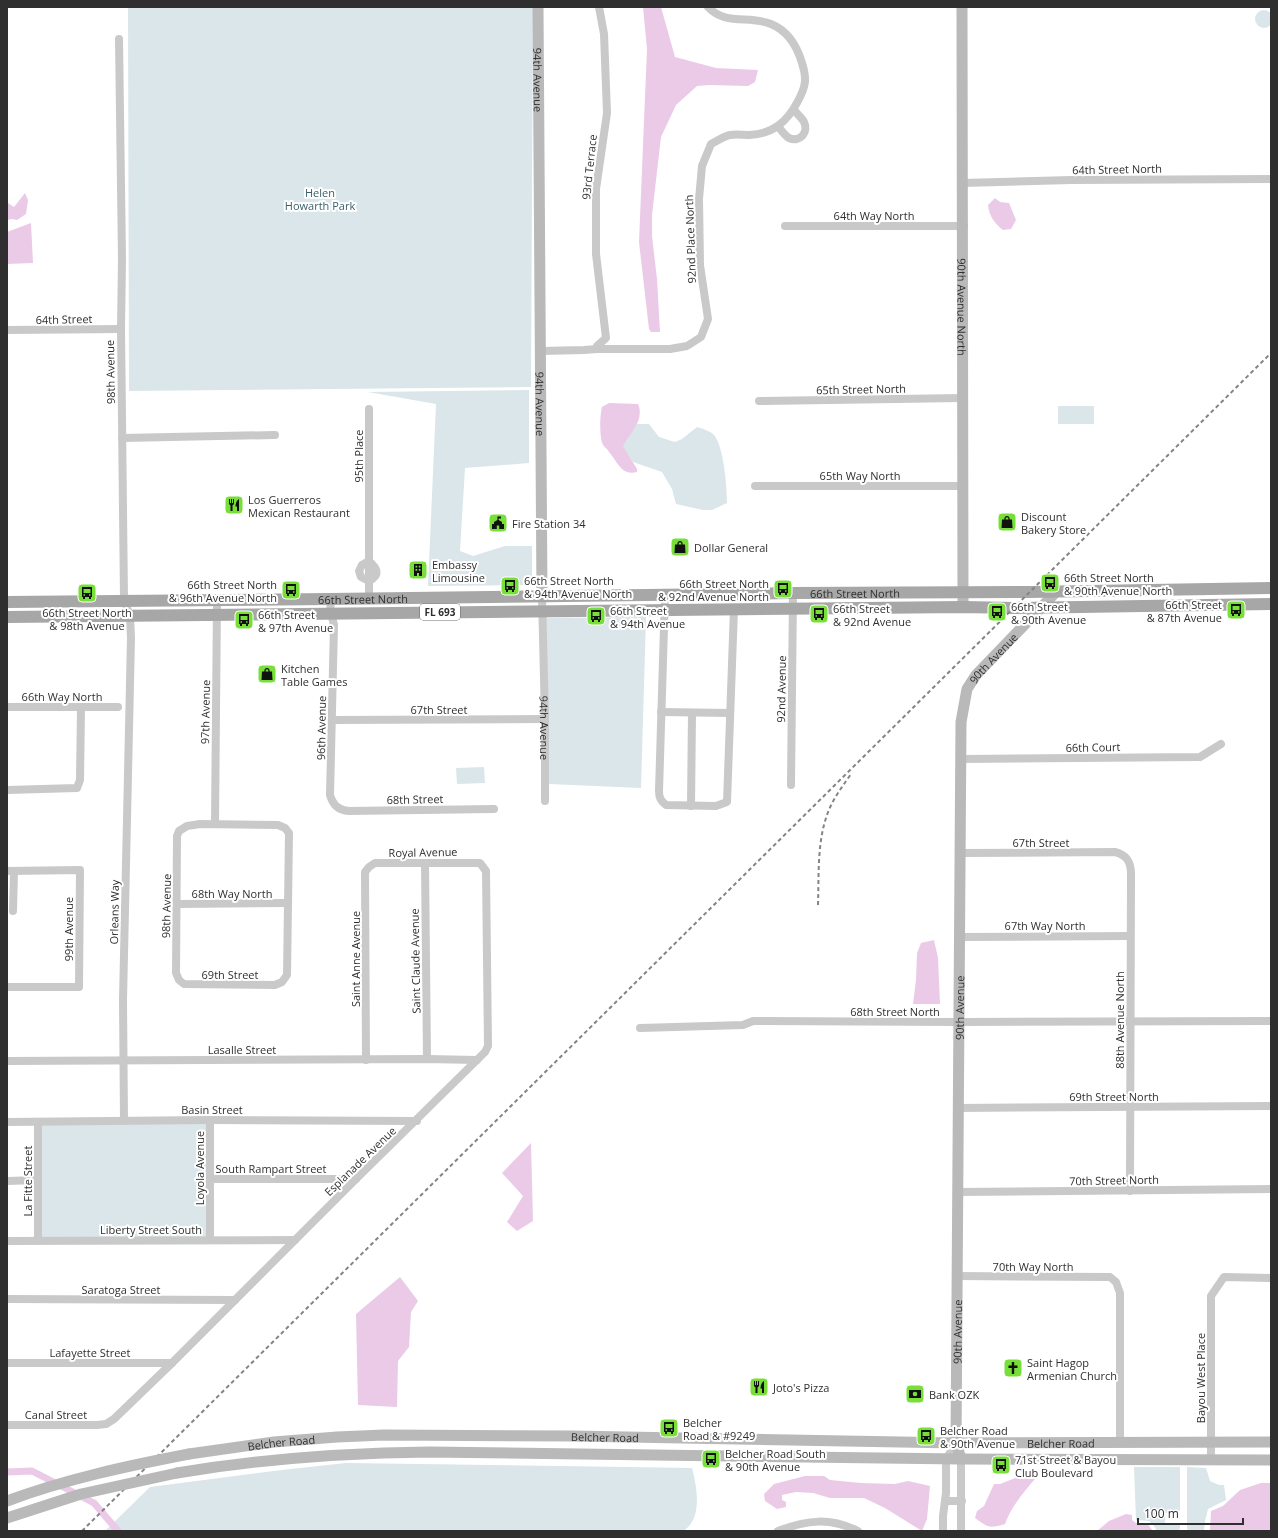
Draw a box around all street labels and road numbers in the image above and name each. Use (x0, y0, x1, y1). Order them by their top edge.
street label: 94th Avenue (531, 48, 546, 112)
street label: 93rd Terrace (578, 134, 600, 200)
street label: 64th Street North (1072, 161, 1162, 177)
street label: 92nd Place North (681, 194, 699, 284)
street label: 64th Way North (834, 208, 914, 223)
street label: 90th Avenue North (955, 258, 970, 356)
street label: 64th Street (35, 311, 93, 327)
street label: 98th Avenue (102, 340, 118, 404)
street label: 94th Avenue (533, 372, 548, 436)
street label: 65th Street North (816, 381, 906, 397)
street label: 95th Place (351, 429, 366, 483)
street label: 65th Way North (820, 468, 900, 483)
street label: 66th Street North (810, 585, 900, 600)
street label: 66th Street North (318, 590, 408, 607)
road number: FL 693 (420, 604, 460, 620)
street label: 90th Avenue (965, 629, 1020, 686)
street label: 92nd Avenue (773, 655, 789, 723)
street label: 97th Avenue (197, 680, 213, 744)
street label: 66th Way North (22, 689, 102, 704)
street label: 96th Avenue (313, 696, 329, 760)
street label: 94th Avenue (537, 696, 553, 760)
street label: 67th Street (411, 702, 467, 717)
street label: 66th Court (1065, 739, 1121, 755)
street label: 68th Street (386, 791, 444, 807)
street label: 67th Street (1013, 835, 1069, 850)
street label: Royal Avenue (388, 844, 458, 860)
street label: 98th Avenue (158, 874, 174, 938)
street label: Orleans Way (106, 879, 122, 945)
street label: 68th Way North (192, 886, 272, 901)
street label: 99th Avenue (61, 897, 76, 961)
street label: Saint Claude Avenue (407, 908, 423, 1014)
street label: Saint Anne Avenue (348, 911, 363, 1007)
street label: 67th Way North (1005, 918, 1085, 933)
street label: 69th Street (202, 967, 258, 982)
street label: 88th Avenue North (1112, 971, 1127, 1069)
street label: 90th Avenue (951, 975, 967, 1040)
street label: 68th Street North (850, 1004, 940, 1019)
street label: Lasalle Street (208, 1042, 276, 1057)
street label: 69th Street North (1069, 1089, 1159, 1104)
street label: Basin Street (181, 1102, 243, 1117)
street label: Esplanade Avenue (321, 1123, 399, 1199)
street label: Loyola Avenue (192, 1131, 207, 1205)
street label: La Fitte Street (20, 1146, 35, 1216)
street label: South Rampart Street (216, 1161, 327, 1176)
street label: 70th Street North (1069, 1172, 1159, 1188)
street label: Liberty Street South (100, 1222, 202, 1237)
street label: 70th Way North (993, 1259, 1073, 1274)
street label: Saratoga Street (82, 1282, 161, 1297)
street label: 90th Avenue (949, 1299, 964, 1364)
street label: Bayou West Place (1193, 1333, 1208, 1423)
street label: Lafayette Street (50, 1345, 131, 1360)
street label: Canal Street (25, 1407, 87, 1422)
street label: Belcher Road (571, 1428, 639, 1445)
street label: Belcher Road (246, 1431, 316, 1453)
street label: Belcher Road (1027, 1435, 1095, 1450)

